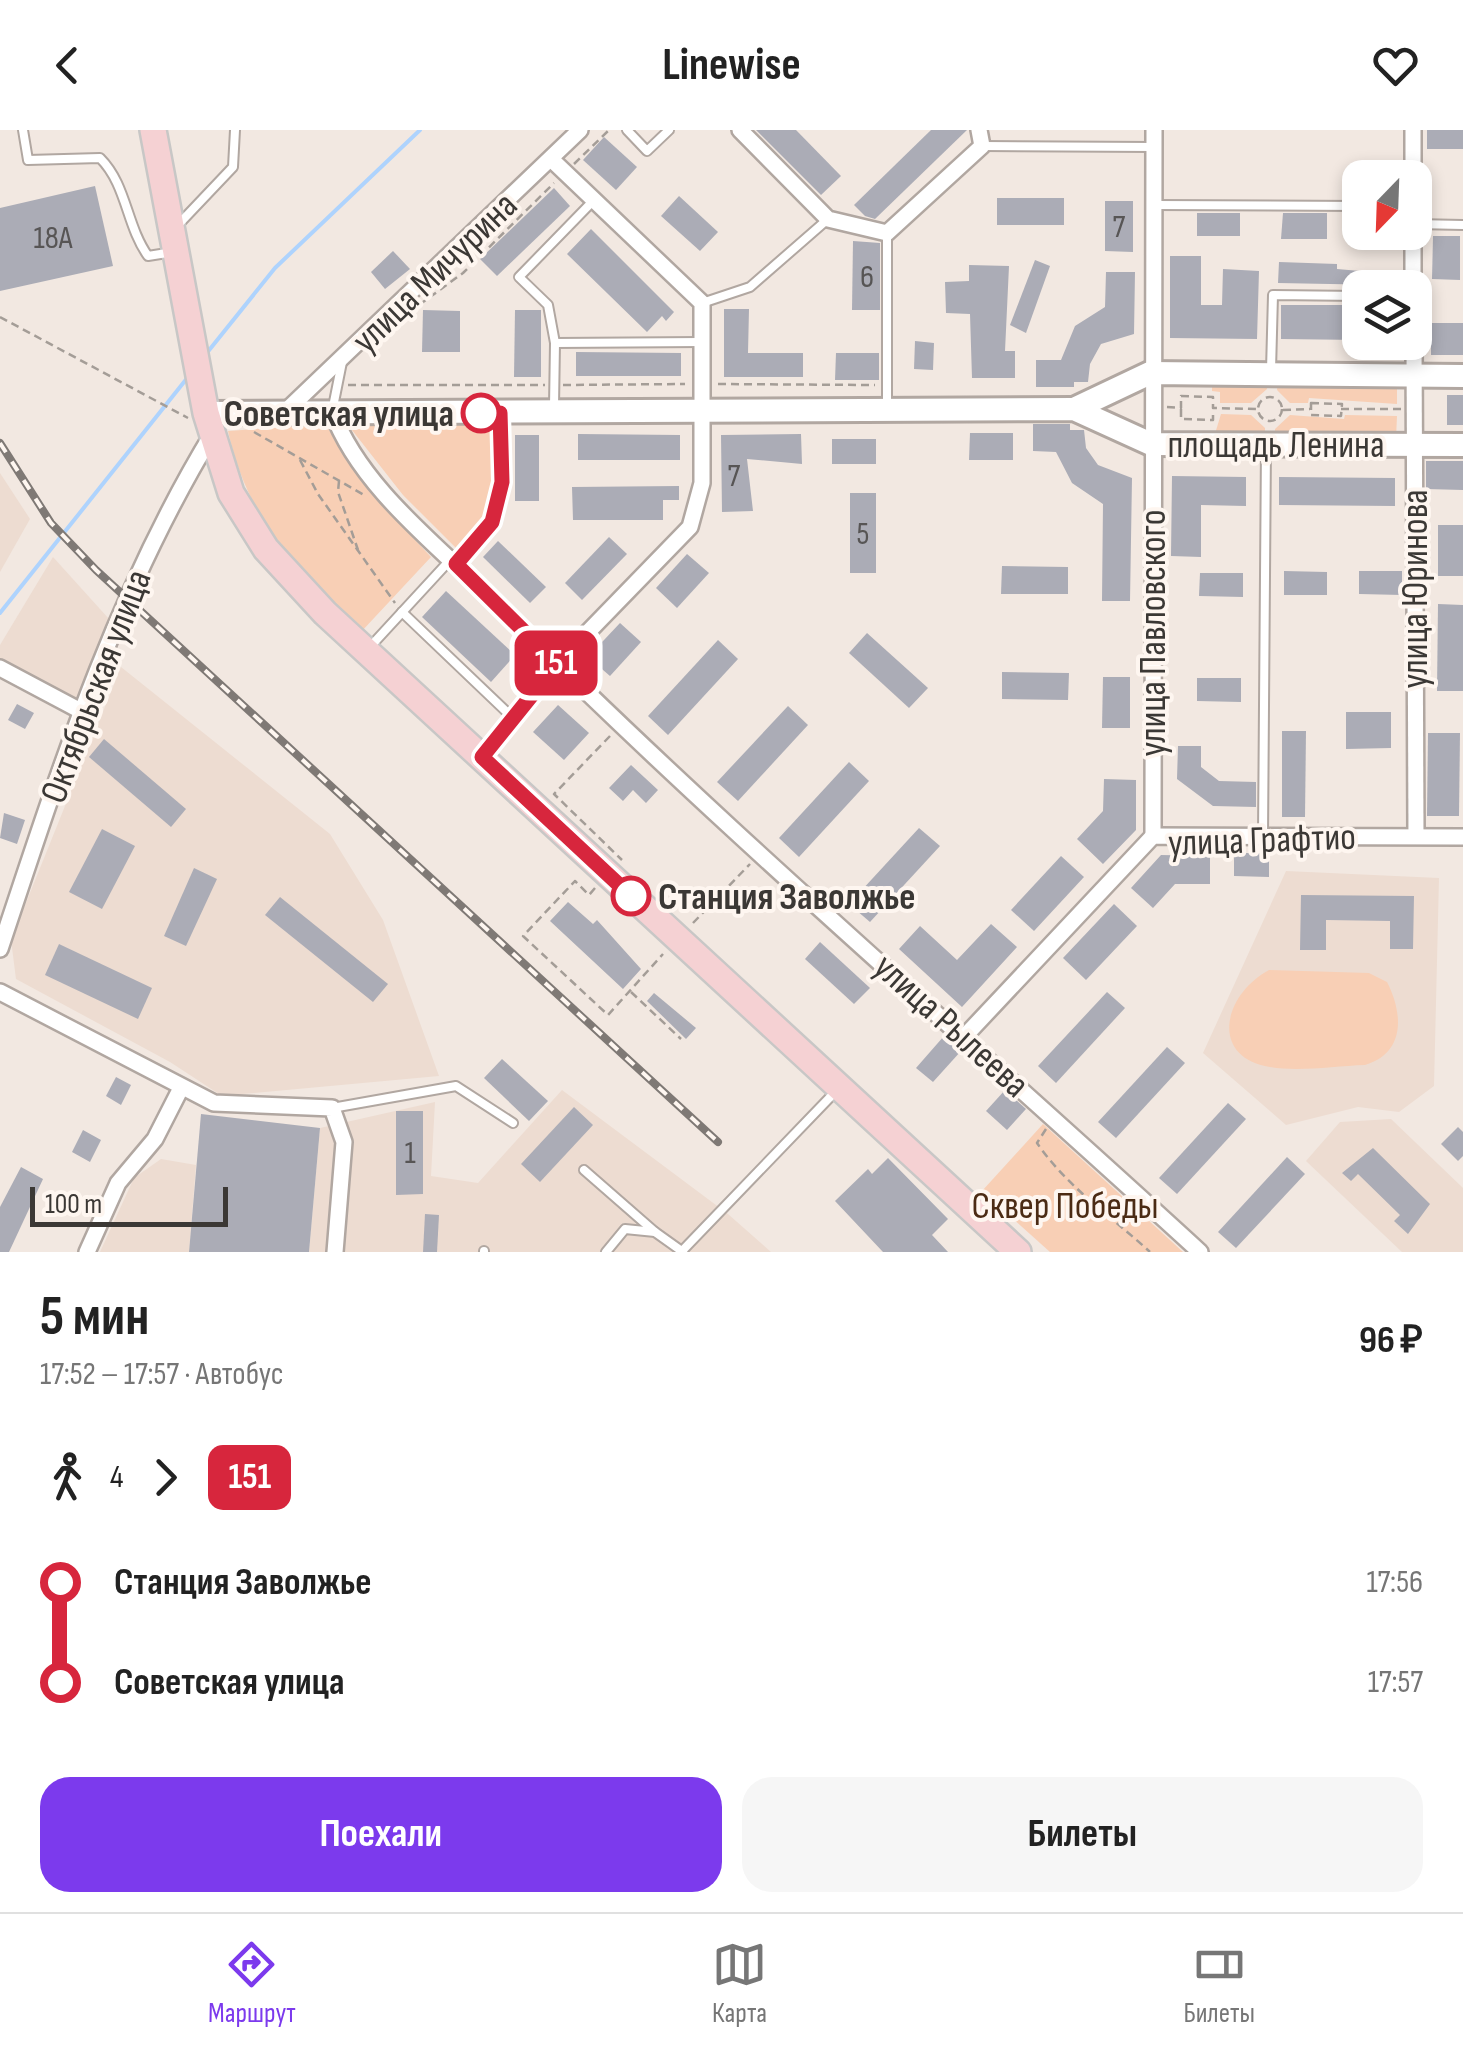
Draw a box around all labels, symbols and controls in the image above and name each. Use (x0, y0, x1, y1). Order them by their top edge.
icon: back (40, 38, 95, 93)
text: Linewise (662, 38, 801, 93)
icon: heart (1368, 38, 1423, 93)
north arrow (1342, 160, 1432, 250)
map controls (1342, 160, 1432, 360)
street label: улица Мичурина (343, 183, 527, 363)
house number: 7 (1113, 208, 1126, 247)
house number: 18А (34, 219, 73, 258)
house number: 6 (860, 258, 874, 297)
button: layers (1342, 270, 1432, 360)
place label: Советская улица (223, 392, 454, 437)
marker: Советская улица (462, 394, 500, 432)
street label: площадь Ленина (1167, 423, 1385, 468)
house number: 7 (728, 457, 741, 496)
street label: улица Юринова (1393, 489, 1438, 689)
street label: улица Павловского (1131, 509, 1176, 757)
house number: 5 (857, 515, 869, 554)
street label: Октябрьская улица (31, 564, 161, 809)
line badge: 151 (498, 630, 614, 696)
text: 151 (535, 642, 577, 685)
street label: улица Графтио (1167, 815, 1357, 866)
place label: Станция Заволжье (658, 875, 915, 920)
marker: Станция Заволжье (612, 877, 650, 915)
street label: улица Рылеева (864, 945, 1038, 1108)
house number: 1 (404, 1134, 416, 1173)
scale bar (30, 1182, 228, 1226)
park label: Сквер Победы (972, 1184, 1158, 1229)
text: 100 m (45, 1188, 102, 1221)
text: 5 мин (40, 1284, 149, 1351)
text: 96 ₽ (1359, 1318, 1423, 1363)
text: 17:52 – 17:57 · Автобус (40, 1355, 284, 1394)
icon: walk (40, 1450, 95, 1505)
icon: forward (138, 1450, 193, 1505)
text: 151 (228, 1456, 271, 1499)
text: 4 (110, 1458, 123, 1497)
text: Станция Заволжье (114, 1560, 371, 1605)
text: 17:56 (1366, 1563, 1423, 1602)
text: Советская улица (114, 1660, 345, 1705)
text: 17:57 (1368, 1663, 1423, 1702)
button: Поехали (40, 1777, 722, 1892)
button: Билеты (742, 1777, 1423, 1892)
tab: Маршрут (208, 1937, 296, 2030)
tab: Карта (712, 1937, 767, 2030)
tab: Билеты (1183, 1937, 1255, 2030)

